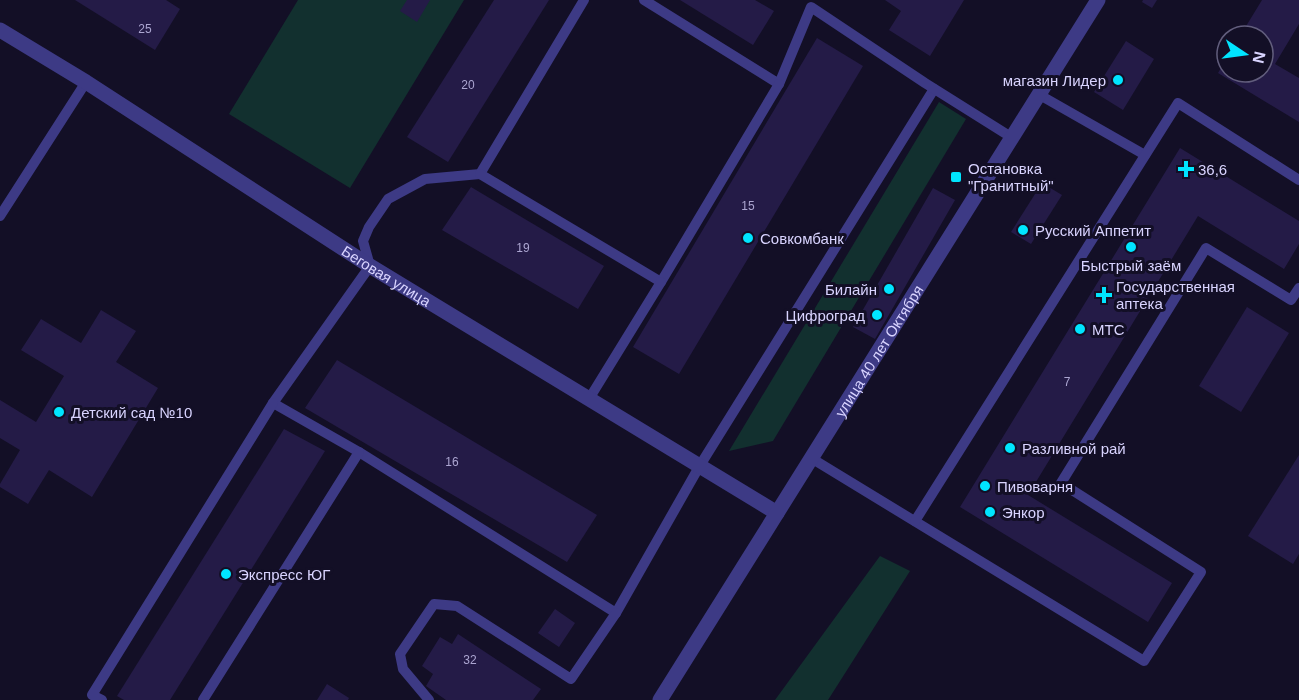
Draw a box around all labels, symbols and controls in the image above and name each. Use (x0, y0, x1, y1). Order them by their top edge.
house number: 25 (138, 22, 152, 36)
north arrow (1215, 24, 1275, 84)
text: N (1250, 50, 1269, 65)
place label: магазин Лидер (1003, 72, 1106, 89)
marker: магазин Лидер (1111, 73, 1125, 87)
house number: 20 (461, 78, 475, 92)
place label: Остановка "Гранитный" (968, 160, 1054, 194)
place label: 36,6 (1198, 161, 1227, 178)
marker: 36,6 (1179, 162, 1193, 176)
marker: Остановка "Гранитный" (949, 170, 963, 184)
house number: 15 (741, 199, 755, 213)
place label: Русский Аппетит (1035, 222, 1151, 239)
marker: Русский Аппетит (1016, 223, 1030, 237)
place label: Совкомбанк (760, 230, 844, 247)
marker: Совкомбанк (741, 231, 755, 245)
marker: Быстрый заём (1124, 240, 1138, 254)
house number: 19 (516, 241, 530, 255)
street label: Беговая улица (339, 242, 435, 310)
place label: Быстрый заём (1081, 257, 1181, 274)
place label: Государственная аптека (1116, 278, 1235, 312)
place label: Билайн (825, 281, 877, 298)
street label: улица 40 лет Октября (831, 282, 926, 420)
marker: Билайн (882, 282, 896, 296)
marker: Государственная аптека (1097, 288, 1111, 302)
place label: Цифроград (786, 307, 865, 324)
marker: Цифроград (870, 308, 884, 322)
place label: МТС (1092, 321, 1125, 338)
marker: МТС (1073, 322, 1087, 336)
house number: 7 (1064, 375, 1071, 389)
place label: Детский сад №10 (71, 404, 192, 421)
marker: Детский сад №10 (52, 405, 66, 419)
place label: Разливной рай (1022, 440, 1126, 457)
marker: Разливной рай (1003, 441, 1017, 455)
house number: 16 (445, 455, 459, 469)
place label: Пивоварня (997, 478, 1073, 495)
marker: Пивоварня (978, 479, 992, 493)
place label: Энкор (1002, 504, 1044, 521)
marker: Энкор (983, 505, 997, 519)
place label: Экспресс ЮГ (238, 566, 330, 583)
marker: Экспресс ЮГ (219, 567, 233, 581)
house number: 32 (463, 653, 477, 667)

